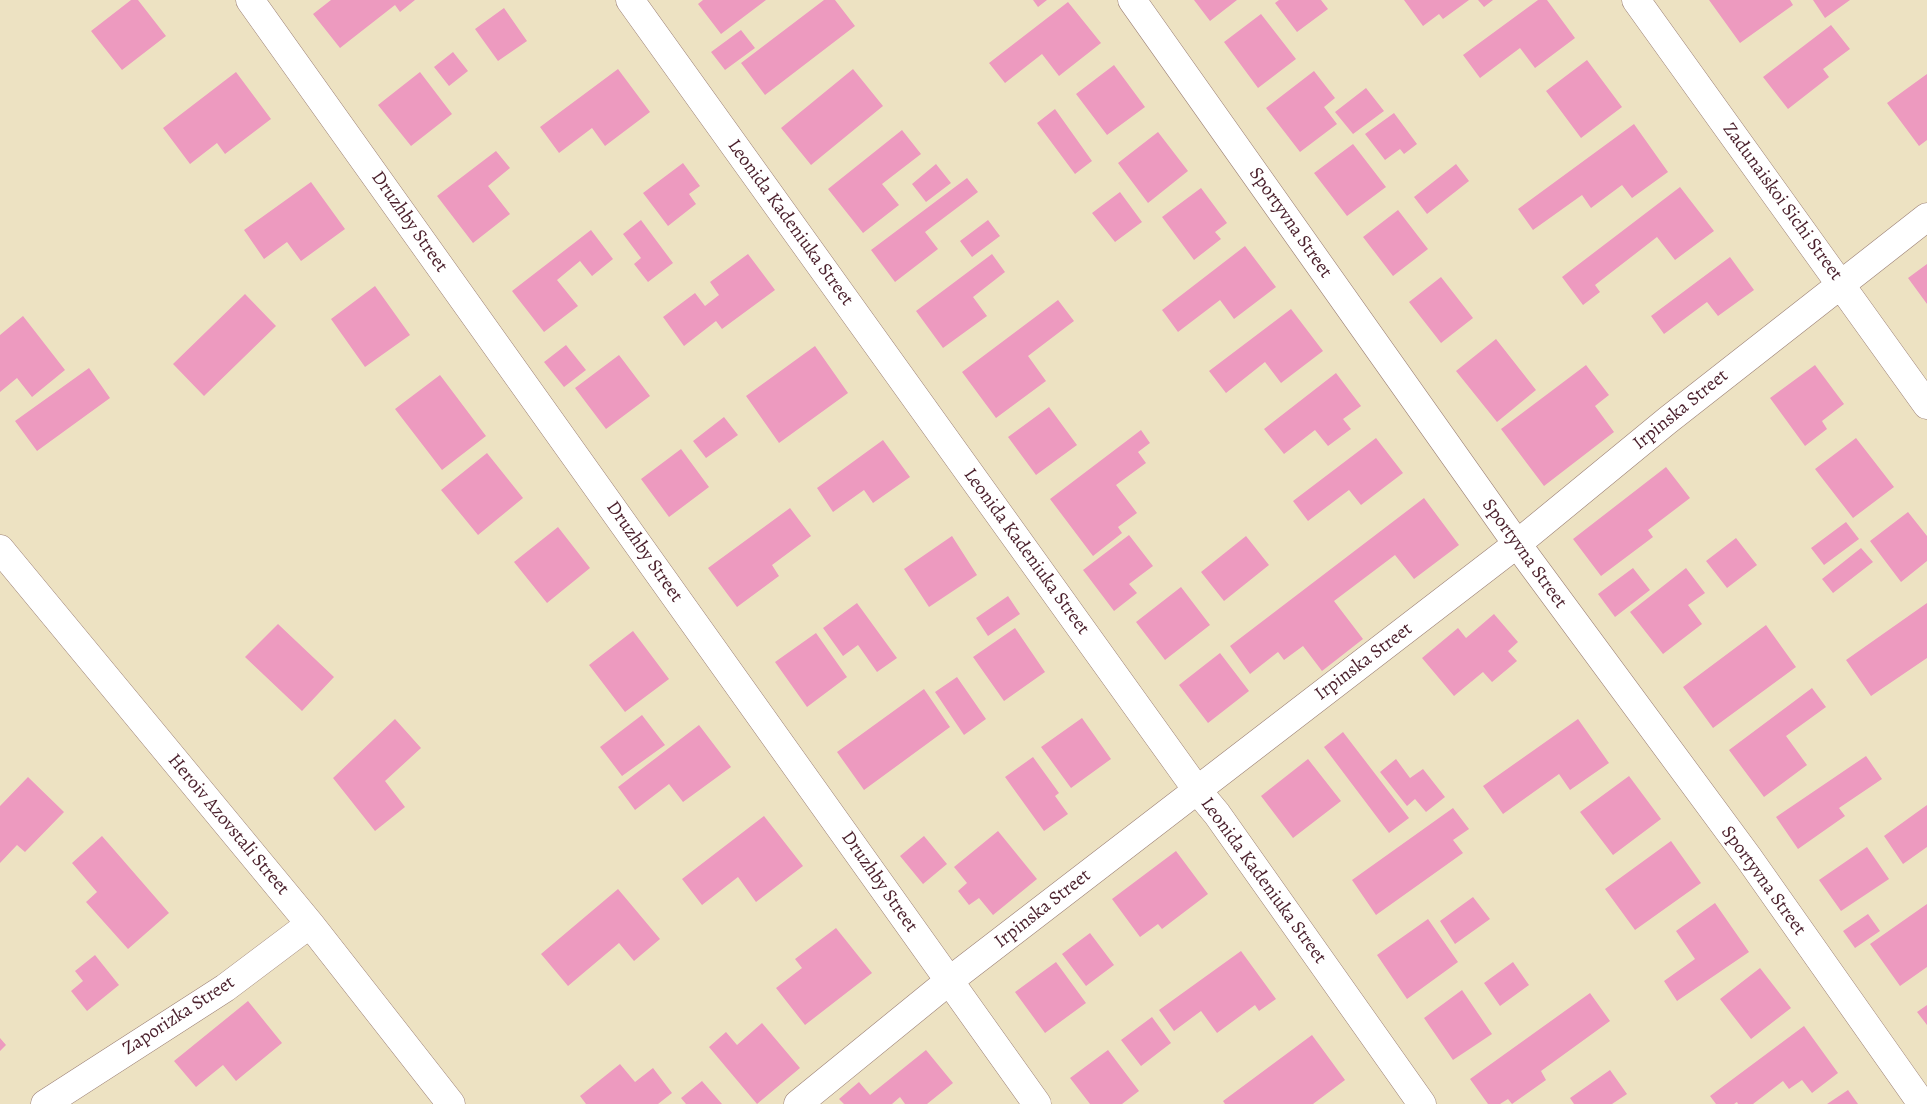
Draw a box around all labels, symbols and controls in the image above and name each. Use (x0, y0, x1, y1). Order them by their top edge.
street label: Zadunaiskoi Sichi Street (1717, 119, 1847, 285)
street label: Leonida Kadeniuka Street (722, 135, 858, 311)
street label: Sportyvna Street (1243, 163, 1337, 283)
street label: Druzhby Street (366, 167, 452, 277)
street label: Irpinska Street (1629, 365, 1733, 455)
street label: Leonida Kadeniuka Street (958, 464, 1094, 640)
street label: Sportyvna Street (1477, 495, 1571, 613)
street label: Druzhby Street (601, 497, 687, 607)
street label: Irpinska Street (1311, 618, 1417, 706)
street label: Heroiv Azovstali Street (162, 750, 294, 900)
street label: Leonida Kadeniuka Street (1195, 793, 1331, 969)
street label: Sportyvna Street (1716, 822, 1810, 940)
street label: Druzhby Street (836, 827, 922, 937)
street label: Irpinska Street (990, 864, 1096, 954)
street label: Zaporizka Street (119, 971, 239, 1061)

